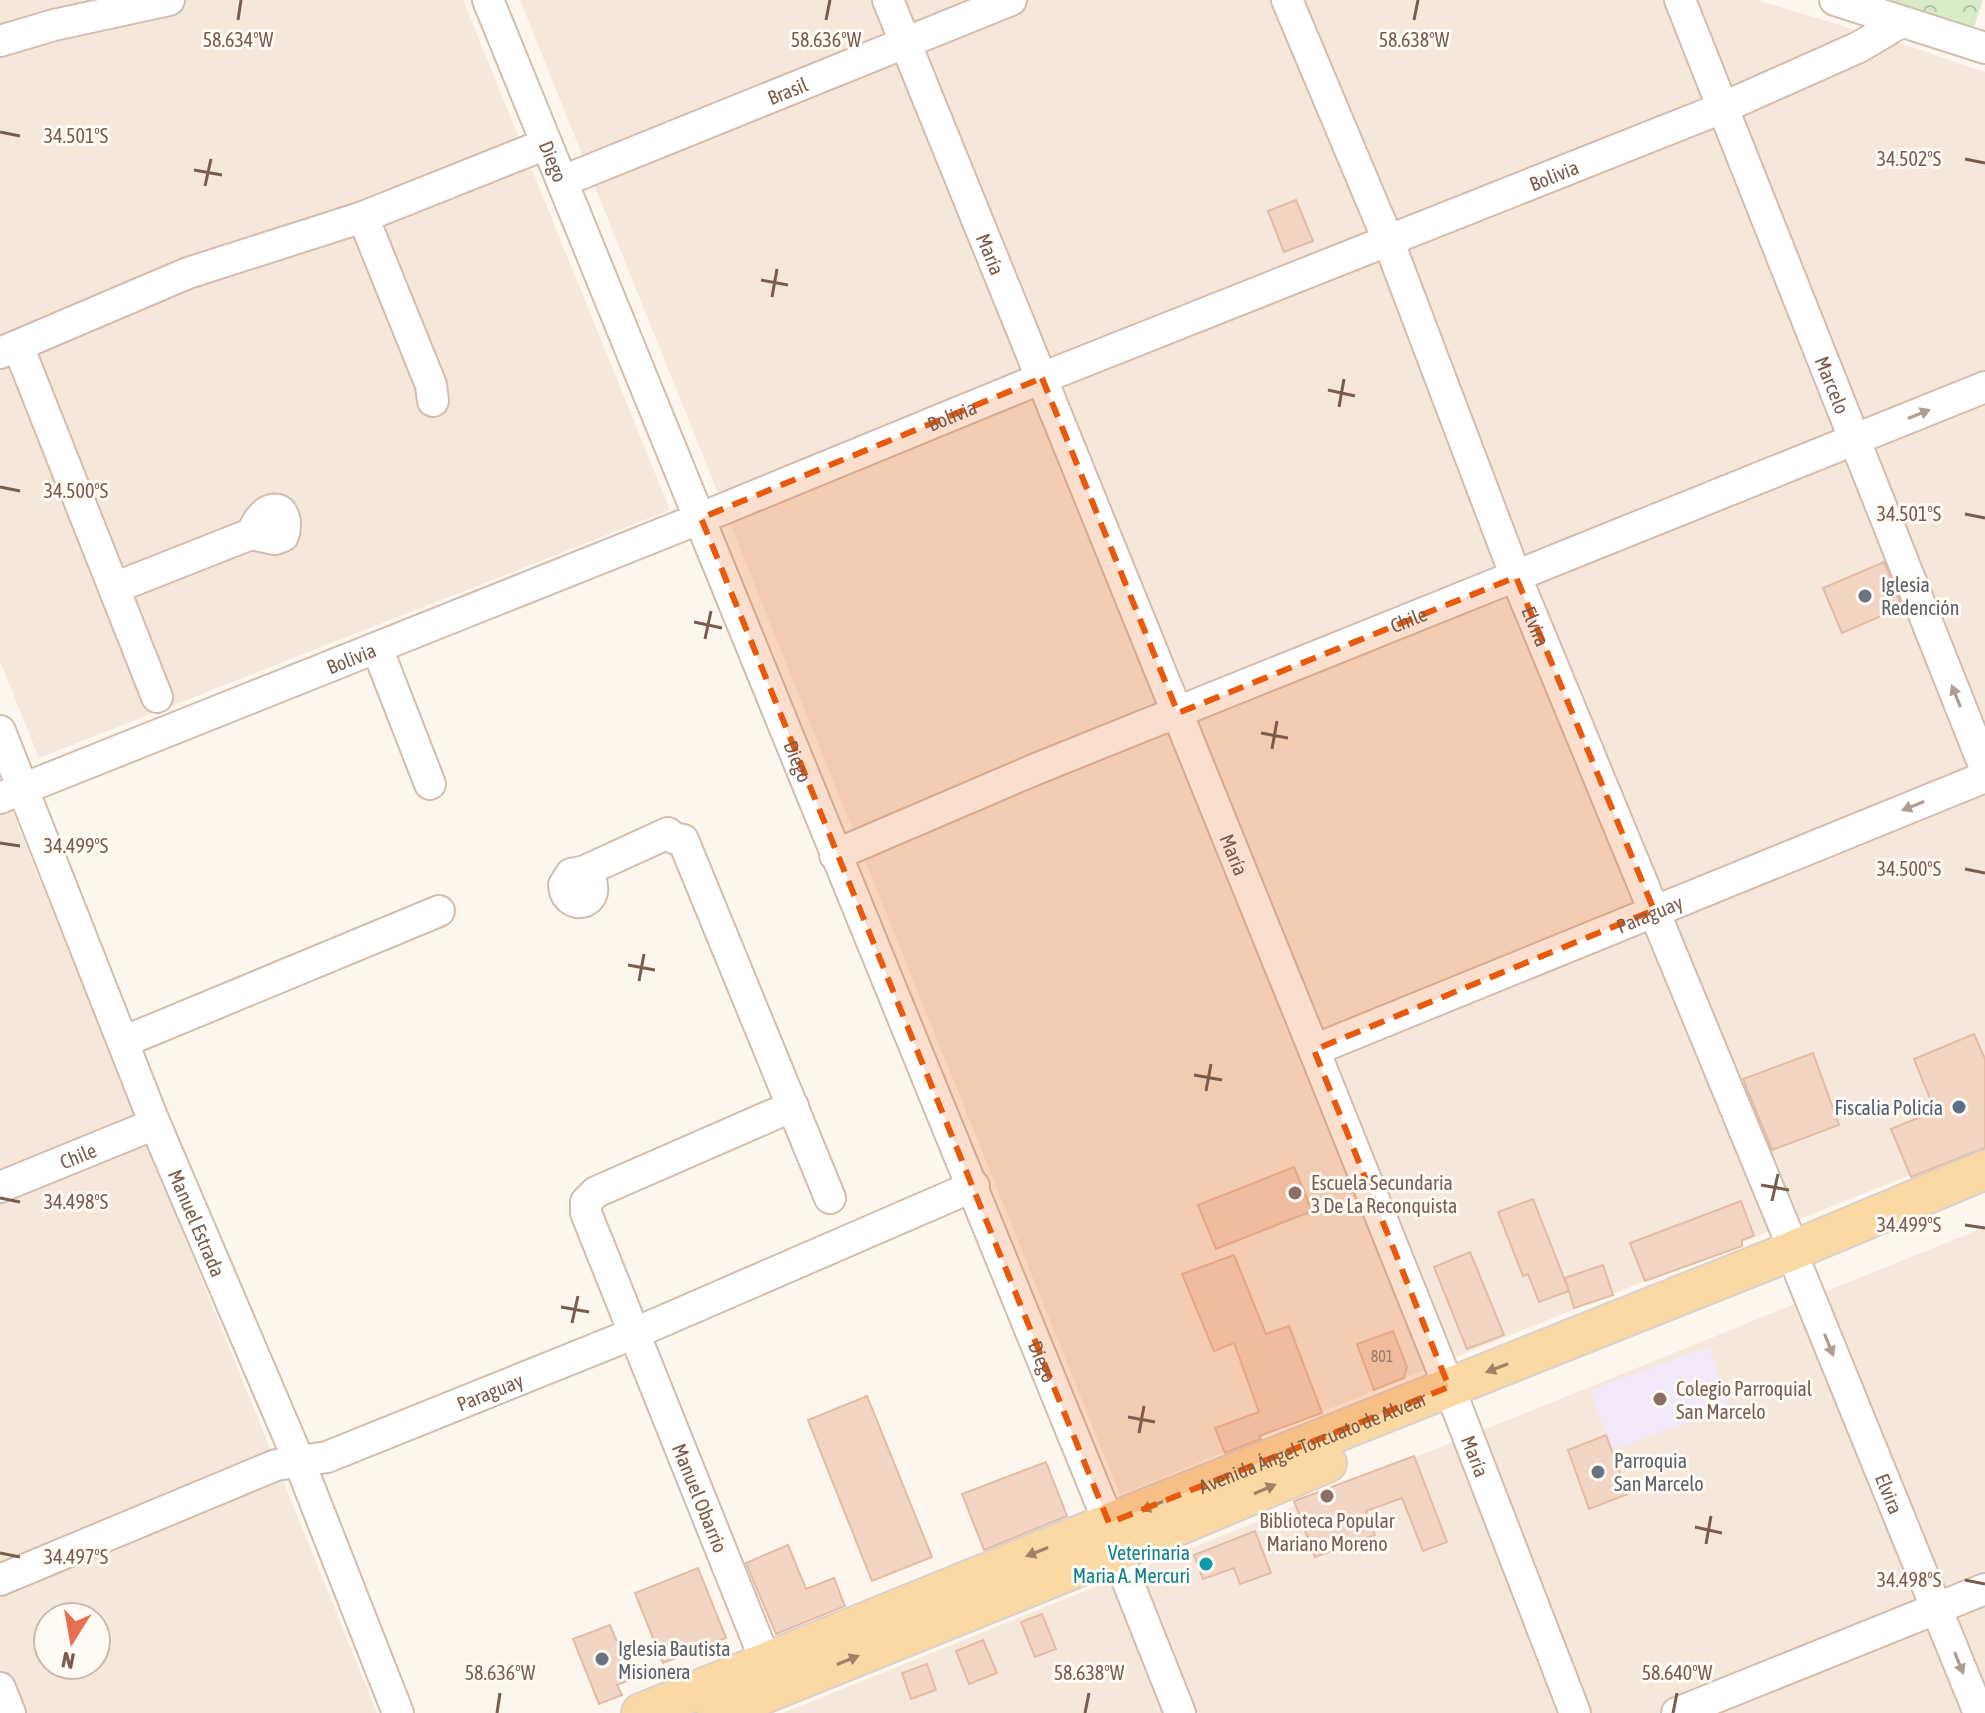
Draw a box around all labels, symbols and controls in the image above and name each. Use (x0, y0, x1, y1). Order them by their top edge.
text: 58.634°W (203, 28, 274, 51)
text: 58.636°W (791, 28, 862, 51)
text: 58.638°W (1379, 28, 1450, 51)
street label: Brasil (764, 72, 811, 109)
text: 34.501°S (44, 124, 108, 147)
street label: Diego (535, 137, 572, 185)
text: 34.502°S (1877, 147, 1941, 170)
street label: Bolivia (1526, 155, 1582, 195)
street label: María (972, 230, 1010, 278)
street label: Marcelo (1811, 353, 1854, 417)
street label: Bolivia (924, 395, 980, 435)
one-way arrow (1907, 407, 1931, 420)
text: 34.500°S (44, 479, 108, 502)
text: 34.501°S (1877, 502, 1941, 525)
place label: Iglesia Redención (1881, 573, 1959, 619)
marker: Iglesia Redención (1856, 587, 1874, 605)
street label: Chile (1387, 601, 1430, 637)
street label: Elvira (1518, 603, 1555, 650)
street label: Bolivia (323, 638, 379, 678)
one-way arrow (1949, 684, 1962, 708)
street label: Diego (780, 737, 817, 785)
one-way arrow (1901, 800, 1925, 813)
street label: María (1216, 830, 1253, 878)
text: 34.499°S (44, 834, 108, 857)
text: 34.500°S (1877, 857, 1941, 880)
street label: Paraguay (1613, 890, 1686, 937)
place label: Fiscalia Policía (1834, 1096, 1943, 1119)
marker: Fiscalia Policía (1950, 1098, 1968, 1116)
street label: Chile (56, 1138, 100, 1173)
street label: Manuel Estrada (164, 1166, 230, 1280)
place label: Escuela Secundaria 3 De La Reconquista (1311, 1171, 1457, 1217)
marker: Escuela Secundaria 3 De La Reconquista (1286, 1184, 1304, 1202)
text: 34.498°S (44, 1190, 108, 1213)
text: 34.499°S (1877, 1213, 1941, 1236)
one-way arrow (1823, 1333, 1836, 1357)
street label: Diego (1024, 1337, 1062, 1385)
house number: 801 (1371, 1347, 1393, 1365)
one-way arrow (1485, 1362, 1509, 1375)
street label: Paraguay (453, 1368, 526, 1415)
place label: Colegio Parroquial San Marcelo (1676, 1377, 1813, 1423)
street label: Avenida Ángel Torcuato de Alvear (1195, 1386, 1431, 1498)
marker: Colegio Parroquial San Marcelo (1651, 1390, 1669, 1408)
street label: María (1457, 1432, 1494, 1480)
street label: Manuel Obarrio (668, 1440, 732, 1556)
place label: Parroquia San Marcelo (1614, 1449, 1704, 1495)
marker: Parroquia San Marcelo (1589, 1463, 1607, 1481)
street label: Elvira (1871, 1470, 1908, 1517)
one-way arrow (1253, 1483, 1277, 1496)
marker: Biblioteca Popular Mariano Moreno (1318, 1487, 1336, 1505)
one-way arrow (1140, 1499, 1164, 1512)
place label: Biblioteca Popular Mariano Moreno (1259, 1509, 1396, 1555)
place label: Veterinaria Maria A. Mercuri (1073, 1541, 1190, 1587)
text: 34.497°S (44, 1545, 108, 1568)
one-way arrow (1025, 1546, 1049, 1559)
marker: Veterinaria Maria A. Mercuri (1197, 1555, 1215, 1573)
text: 34.498°S (1877, 1568, 1941, 1591)
north arrow (32, 1601, 112, 1681)
place label: Iglesia Bautista Misionera (618, 1637, 731, 1683)
text: N (59, 1647, 77, 1675)
marker: Iglesia Bautista Misionera (593, 1650, 611, 1668)
one-way arrow (1953, 1651, 1966, 1675)
one-way arrow (836, 1654, 860, 1667)
text: 58.636°W (465, 1661, 536, 1684)
text: 58.638°W (1054, 1661, 1125, 1684)
text: 58.640°W (1642, 1661, 1713, 1684)

